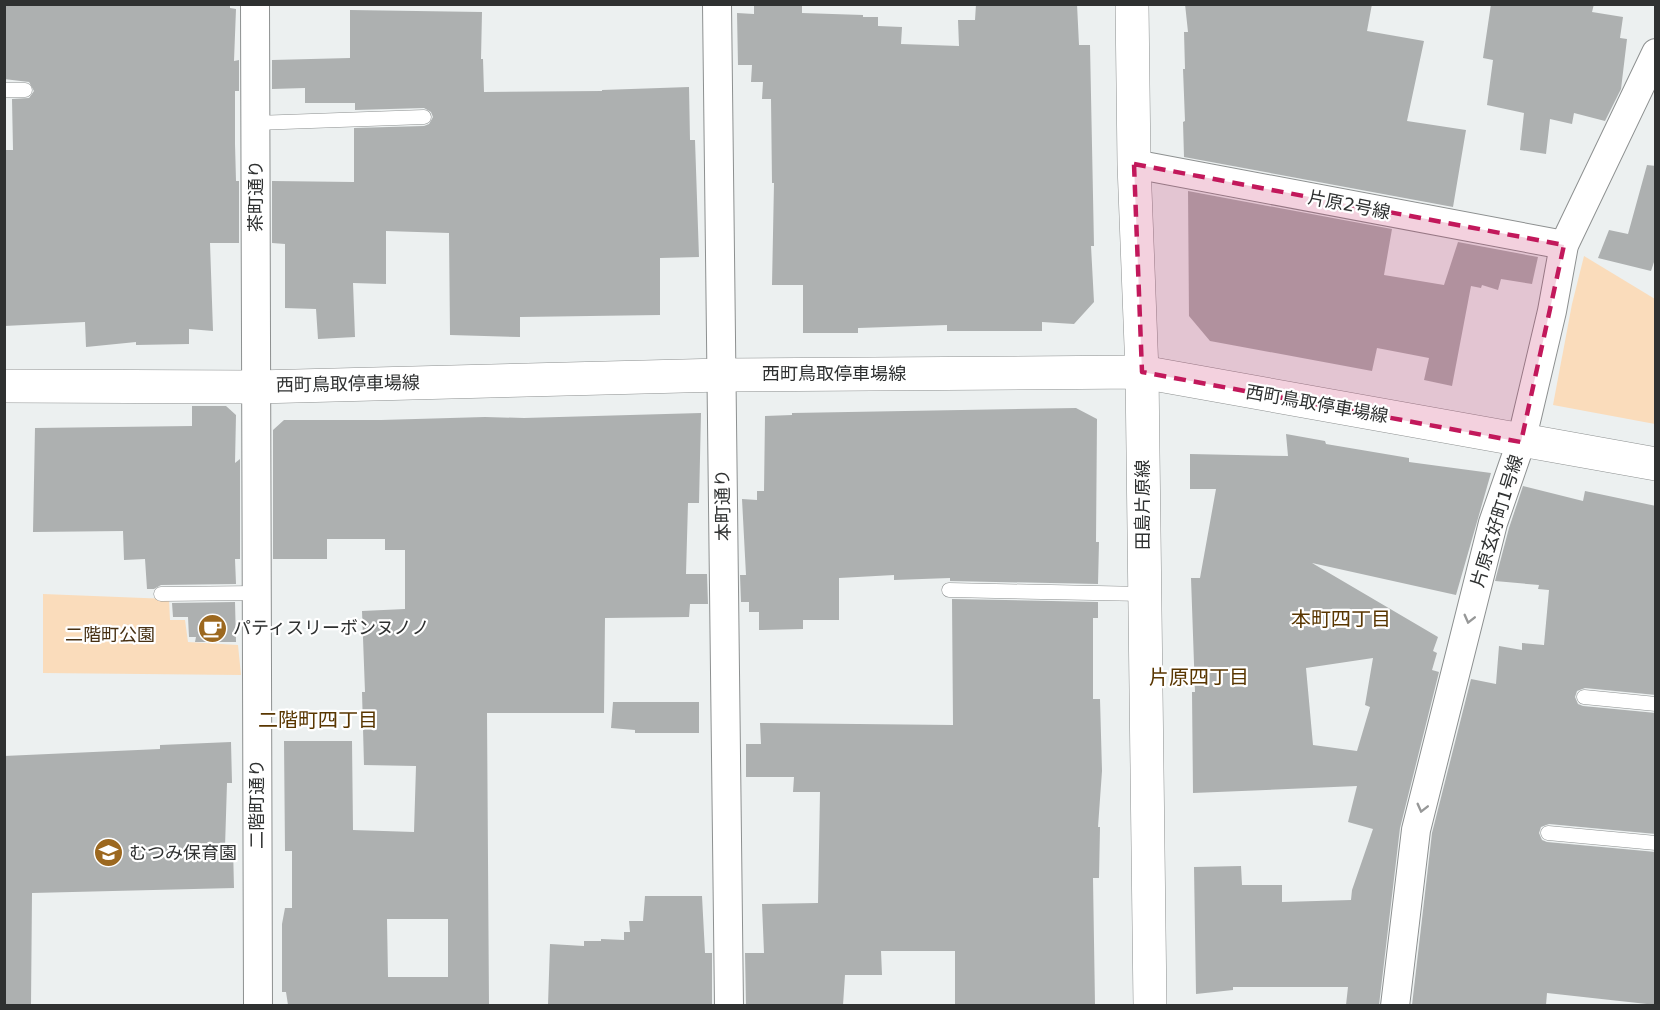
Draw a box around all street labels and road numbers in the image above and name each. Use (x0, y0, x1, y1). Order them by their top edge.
street label: 茶町通り (245, 160, 266, 232)
street label: 片原2号線 (1306, 186, 1392, 223)
street label: 西町鳥取停車場線 (762, 363, 906, 384)
street label: 西町鳥取停車場線 (276, 372, 420, 395)
street label: 西町鳥取停車場線 (1244, 381, 1390, 426)
street label: 片原玄好町1号線 (1466, 452, 1527, 590)
street label: 田島片原線 (1132, 460, 1153, 550)
street label: 本町通り (711, 469, 734, 541)
street label: 二階町通り (246, 759, 267, 849)

